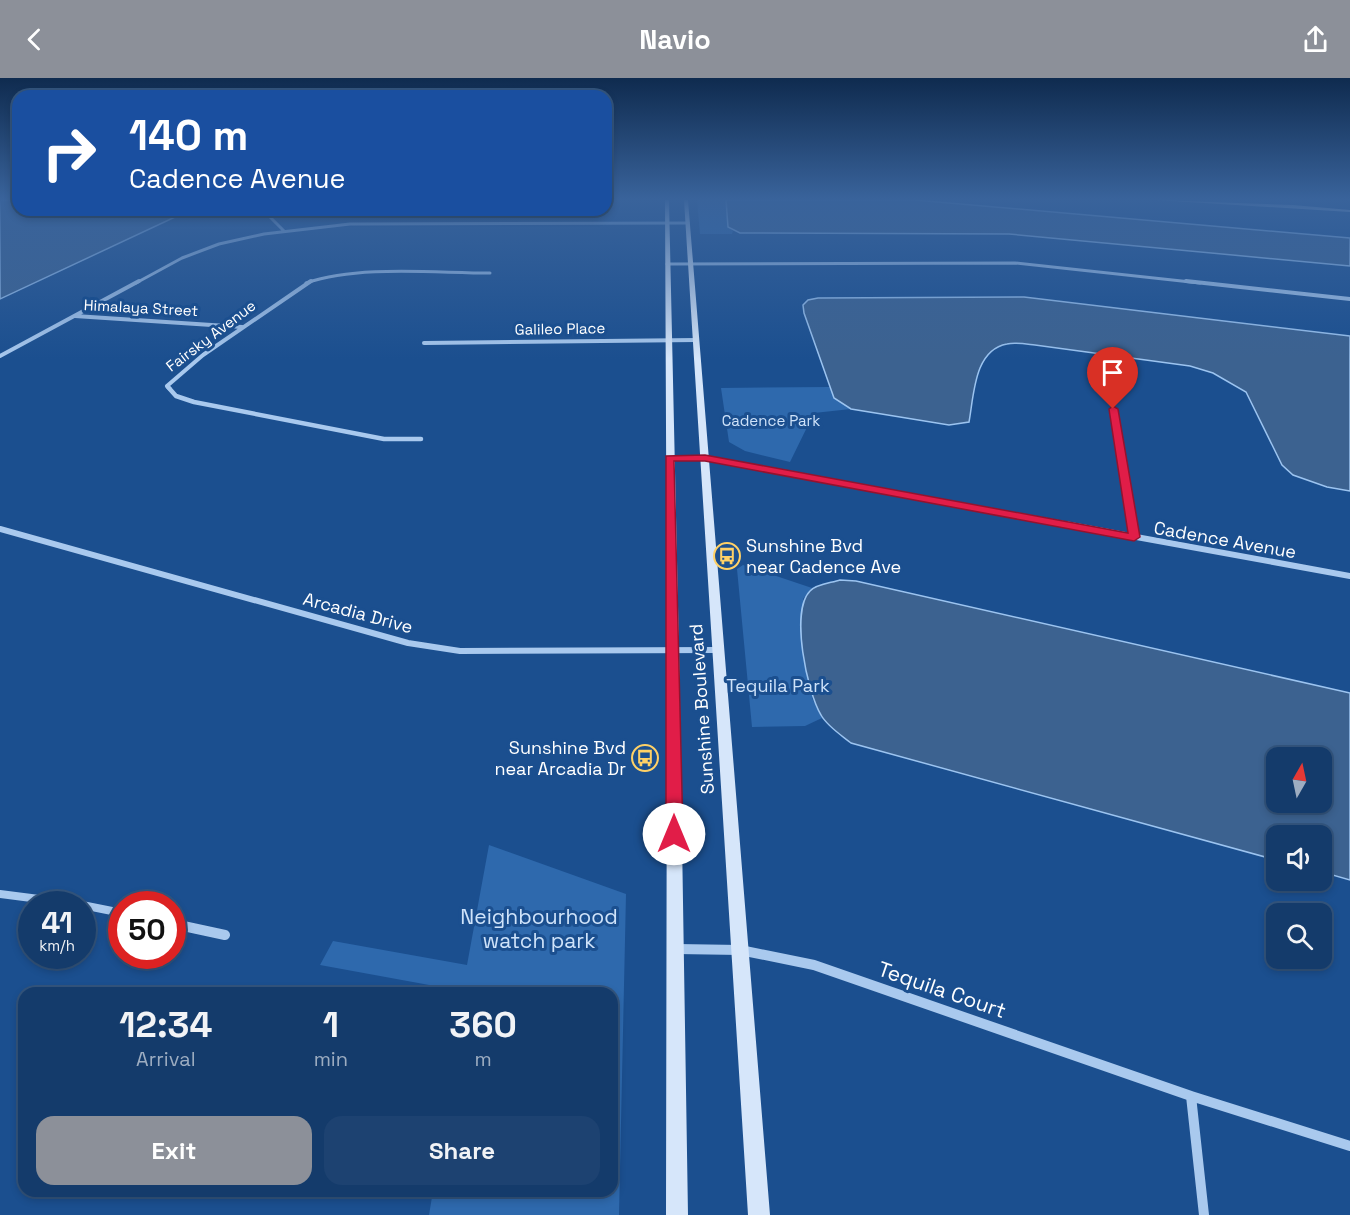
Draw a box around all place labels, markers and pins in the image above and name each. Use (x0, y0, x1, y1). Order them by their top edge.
pin (1087, 347, 1138, 409)
place label: Sunshine Bvd near Cadence Ave (746, 534, 901, 578)
bus stop icon: Sunshine Bvd near Cadence Ave (712, 541, 742, 571)
place label: Sunshine Bvd near Arcadia Dr (494, 736, 626, 780)
bus stop icon: Sunshine Bvd near Arcadia Dr (630, 743, 660, 773)

